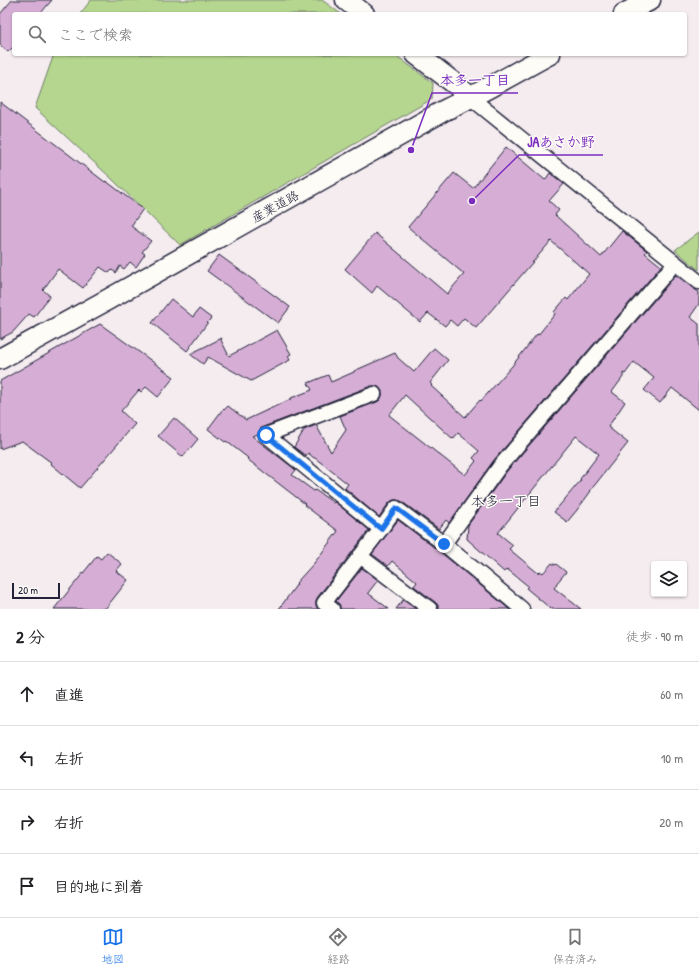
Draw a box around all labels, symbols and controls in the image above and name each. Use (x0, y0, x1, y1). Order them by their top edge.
search box (12, 12, 687, 56)
icon: search (26, 23, 48, 45)
text: ここで検索 (58, 24, 133, 45)
callout: 本多一丁目 (432, 67, 518, 93)
text: 本多一丁目 (440, 70, 510, 89)
callout: JAあさか野 (519, 129, 603, 155)
text: JAあさか野 (527, 132, 595, 151)
street label: 産業道路 (248, 186, 302, 226)
route start (257, 426, 275, 444)
district label: 本多一丁目 (471, 491, 541, 510)
route end (435, 535, 453, 553)
map controls (651, 561, 687, 597)
button: layers (651, 561, 687, 597)
scale bar (12, 581, 60, 600)
text: 20 m (18, 583, 38, 597)
text: 2 分 (16, 625, 45, 648)
text: 徒歩 · 90 m (626, 627, 683, 645)
icon: ahead (16, 683, 38, 705)
text: 直進 (54, 684, 84, 705)
text: 60 m (660, 685, 683, 703)
icon: left (16, 747, 38, 769)
text: 左折 (54, 748, 84, 769)
text: 10 m (661, 749, 683, 767)
icon: right (16, 811, 38, 833)
text: 右折 (54, 812, 84, 833)
text: 20 m (659, 813, 683, 831)
icon: arrive (16, 875, 38, 897)
text: 目的地に到着 (54, 876, 144, 897)
tab: 地図 (102, 926, 124, 966)
tab: 経路 (327, 926, 349, 966)
tab: 保存済み (553, 926, 597, 966)

